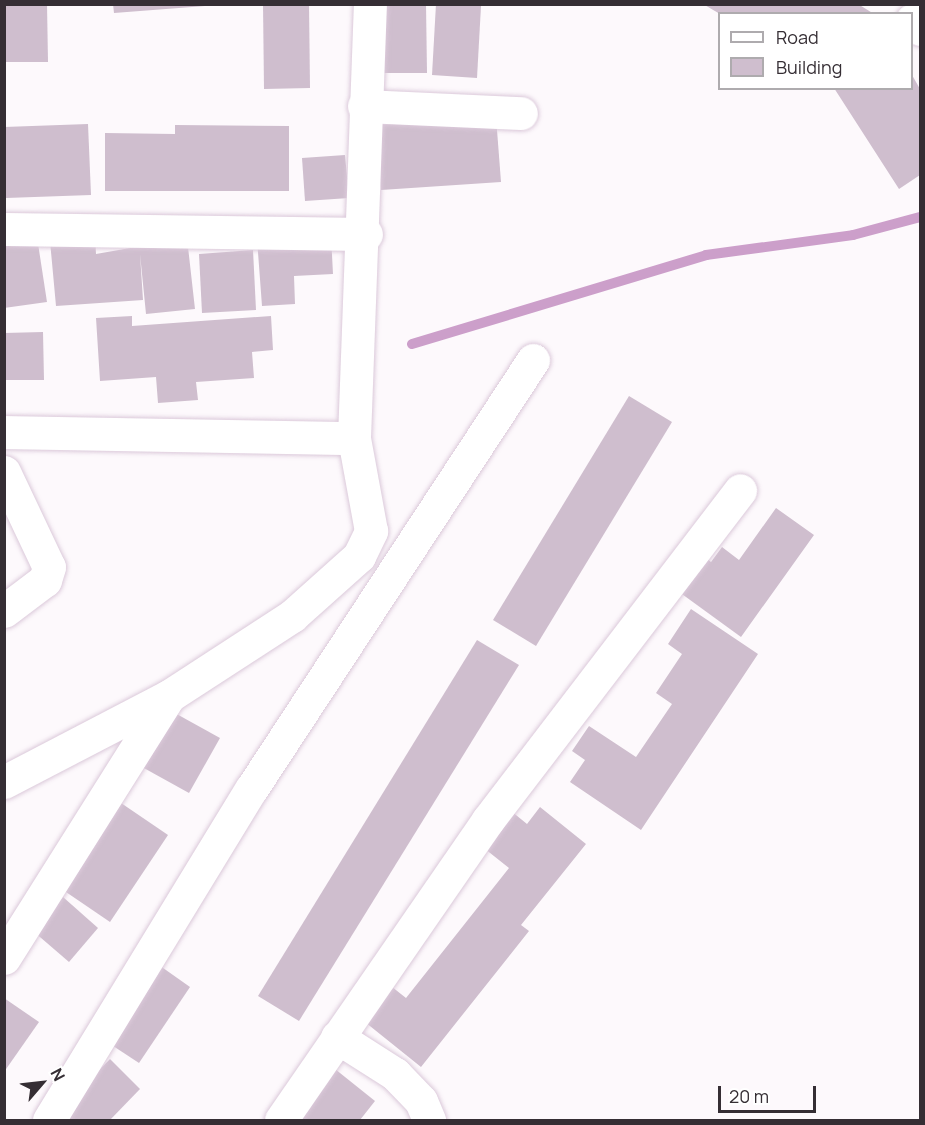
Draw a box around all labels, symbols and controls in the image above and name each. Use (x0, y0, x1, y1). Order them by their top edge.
legend (718, 12, 913, 90)
text: Road (776, 25, 819, 49)
text: Building (776, 55, 842, 79)
north arrow (12, 1053, 72, 1113)
text: N (45, 1064, 70, 1085)
scale bar (721, 1074, 818, 1112)
text: 20 m (729, 1084, 769, 1108)

